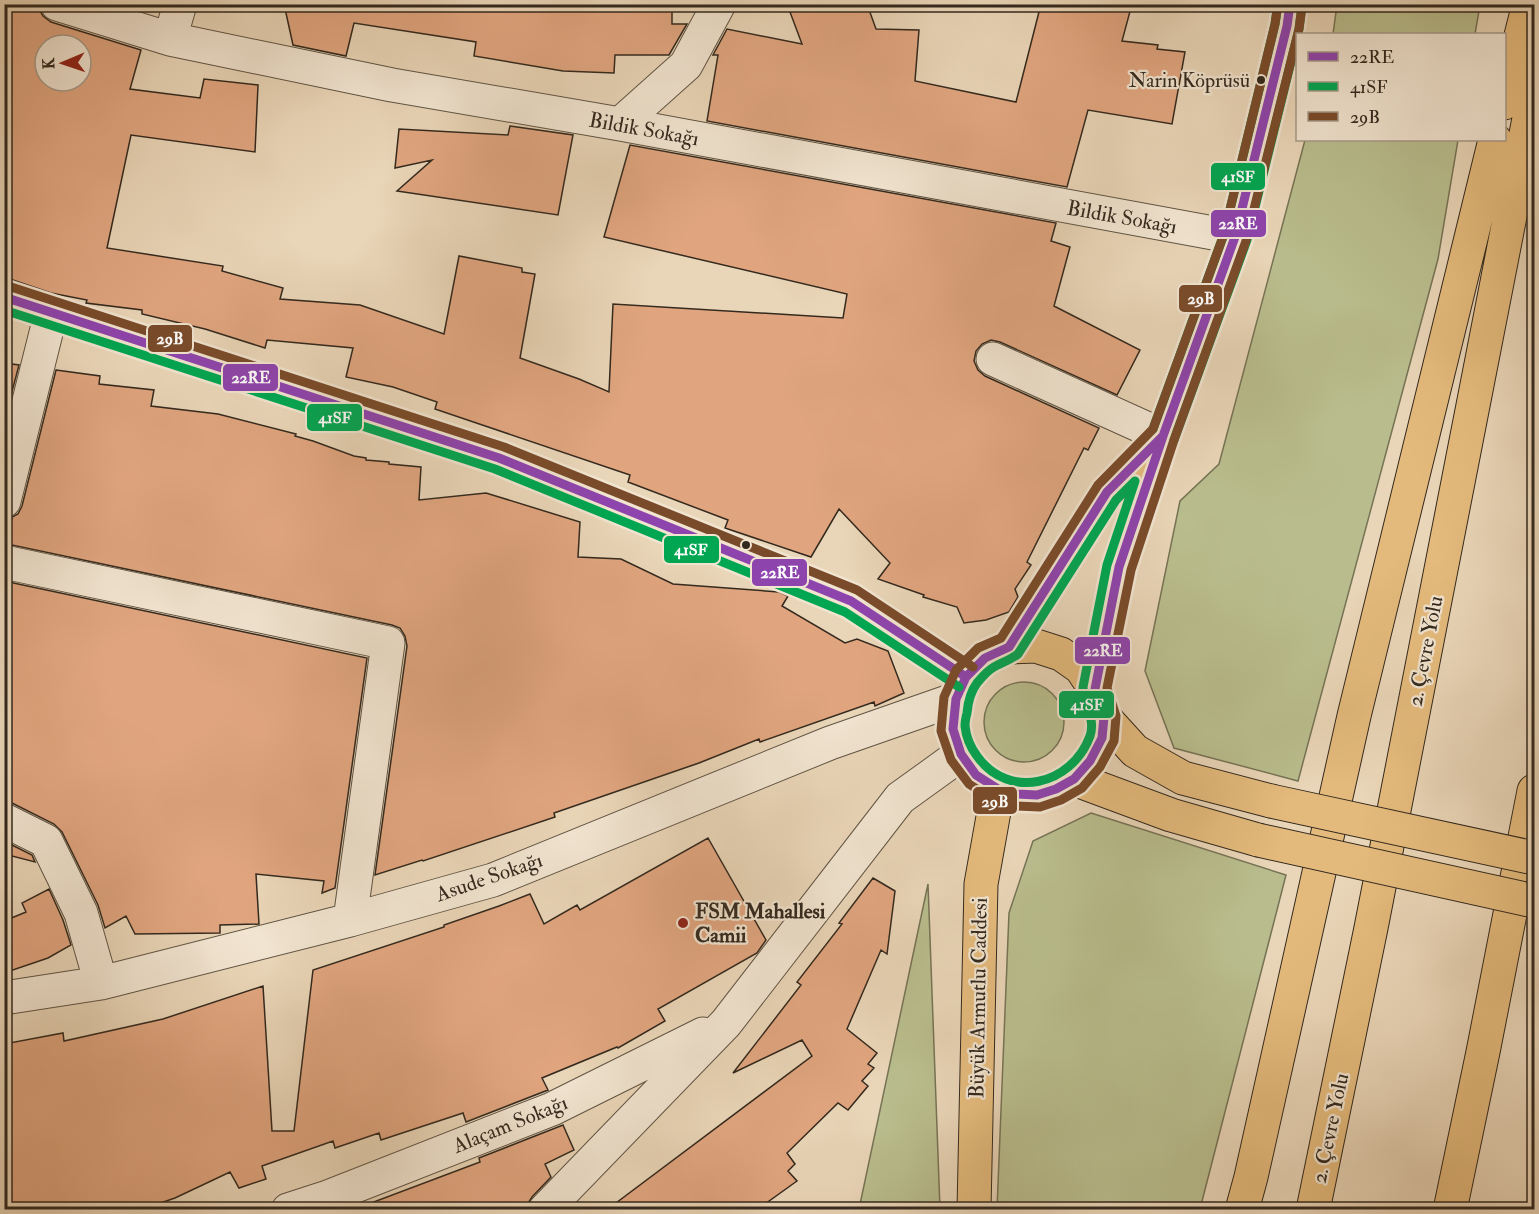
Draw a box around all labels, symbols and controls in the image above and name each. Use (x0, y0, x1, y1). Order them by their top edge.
north arrow (33, 33, 93, 93)
legend (1296, 33, 1506, 141)
text: 22RE (1350, 46, 1394, 69)
text: K (39, 57, 59, 69)
place label: Narin Köprüsü (1129, 68, 1250, 94)
marker: Narin Köprüsü (1255, 74, 1267, 86)
text: 41SF (1350, 76, 1387, 99)
text: 29B (1350, 106, 1380, 129)
street label: Bildik Sokağı (587, 107, 701, 153)
line badge: 41SF (1210, 162, 1266, 191)
text: 41SF (1220, 167, 1255, 187)
street label: Bildik Sokağı (1065, 195, 1179, 241)
line badge: 22RE (1210, 209, 1267, 238)
text: 22RE (1218, 214, 1258, 234)
line badge: 29B (1178, 284, 1223, 313)
text: 29B (1188, 289, 1214, 309)
line badge: 29B (147, 324, 193, 353)
text: 29B (157, 329, 183, 349)
line badge: 22RE (222, 363, 279, 392)
text: 22RE (231, 368, 271, 388)
line badge: 41SF (306, 403, 363, 432)
text: 41SF (317, 408, 352, 428)
line badge: 41SF (663, 535, 720, 564)
unlabelled marker (740, 539, 752, 551)
text: 41SF (673, 540, 708, 560)
line badge: 22RE (751, 558, 808, 587)
text: 22RE (760, 563, 800, 583)
street label: 2. Çevre Yolu (1402, 593, 1449, 709)
line badge: 22RE (1074, 636, 1131, 665)
text: 22RE (1083, 641, 1123, 661)
line badge: 41SF (1058, 690, 1115, 719)
text: 41SF (1069, 695, 1104, 715)
line badge: 29B (972, 786, 1018, 815)
text: 29B (982, 792, 1008, 812)
street label: Asude Sokağı (431, 846, 546, 909)
street label: Büyük Armutlu Caddesi (963, 897, 994, 1099)
place label: FSM Mahallesi Camii (695, 898, 826, 949)
marker: FSM Mahallesi Camii (676, 916, 690, 930)
street label: 2. Çevre Yolu (1306, 1070, 1355, 1186)
street label: Alaçam Sokağı (448, 1089, 572, 1160)

